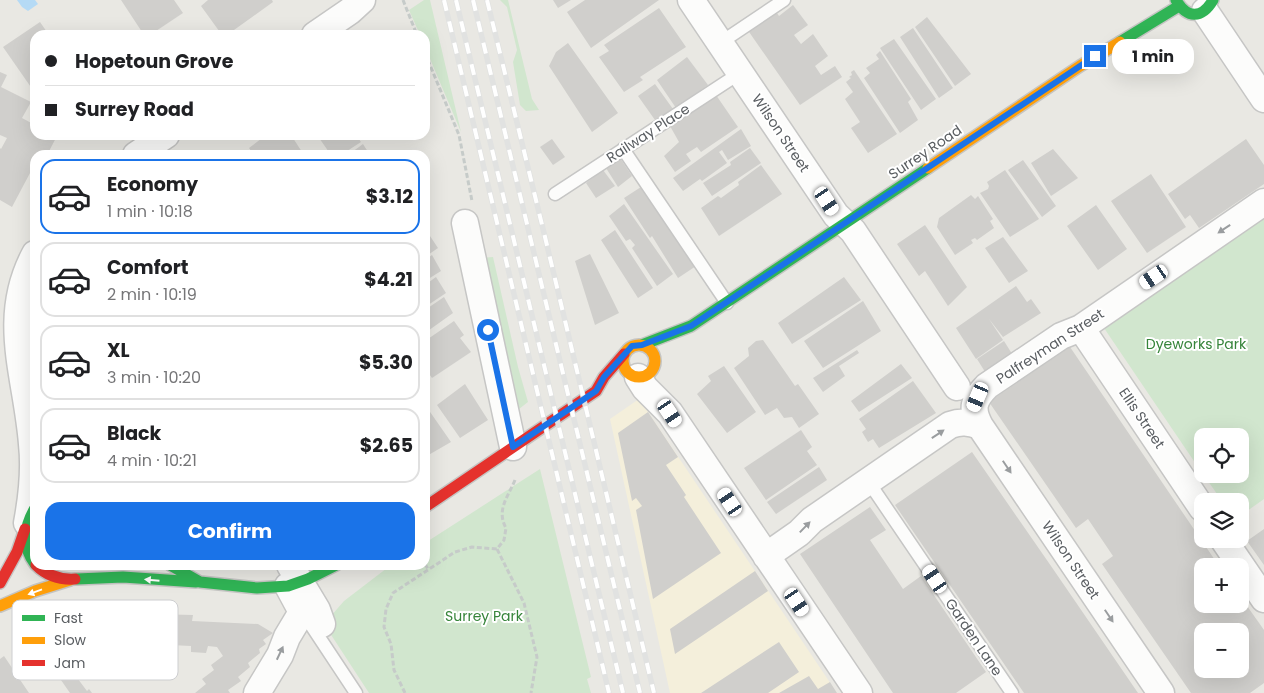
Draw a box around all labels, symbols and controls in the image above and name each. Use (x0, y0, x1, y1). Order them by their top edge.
callout: 1 min (1112, 38, 1195, 74)
route end (1084, 45, 1106, 67)
text: 1 min (1132, 45, 1174, 68)
text: Hopetoun Grove (75, 48, 233, 75)
street label: Wilson Street (747, 90, 815, 176)
text: Surrey Road (75, 96, 194, 123)
street label: Railway Place (602, 98, 694, 167)
street label: Surrey Road (884, 120, 966, 184)
text: Economy (107, 171, 198, 198)
icon: car (47, 174, 92, 219)
text: $3.12 (366, 183, 413, 210)
car (812, 184, 841, 218)
text: 1 min · 10:18 (107, 200, 193, 223)
one-way arrow (1217, 224, 1231, 234)
text: Comfort (107, 254, 189, 281)
icon: car (47, 257, 92, 302)
car (1137, 262, 1170, 292)
text: $4.21 (364, 266, 413, 293)
text: 2 min · 10:19 (107, 283, 197, 306)
street label: Palfreyman Street (992, 304, 1108, 388)
route start (477, 319, 499, 341)
park label: Dyeworks Park (1146, 334, 1247, 354)
text: XL (107, 337, 130, 364)
icon: car (47, 340, 92, 385)
text: $5.30 (359, 349, 413, 376)
text: 3 min · 10:20 (107, 366, 201, 389)
car (965, 380, 990, 414)
street label: Ellis Street (1114, 384, 1170, 452)
car (655, 396, 684, 430)
text: Black (107, 420, 161, 447)
icon: car (47, 423, 92, 468)
map controls (1194, 428, 1249, 678)
button: locate (1194, 428, 1249, 483)
one-way arrow (931, 429, 945, 439)
text: $2.65 (360, 432, 413, 459)
text: 4 min · 10:21 (107, 449, 197, 472)
one-way arrow (1002, 460, 1012, 474)
car (715, 485, 744, 519)
button: layers (1194, 493, 1249, 548)
button: Confirm (45, 502, 415, 560)
street label: Wilson Street (1037, 517, 1105, 603)
one-way arrow (799, 521, 811, 533)
button: + (1194, 558, 1249, 613)
car (920, 562, 949, 596)
one-way arrow (143, 575, 159, 583)
car (782, 585, 811, 619)
one-way arrow (27, 589, 42, 596)
street label: Garden Lane (941, 594, 1008, 680)
legend (12, 600, 178, 680)
park label: Surrey Park (445, 606, 524, 626)
text: Fast (54, 608, 83, 628)
one-way arrow (1104, 609, 1114, 622)
button: − (1194, 623, 1249, 678)
text: Slow (54, 630, 87, 650)
one-way arrow (277, 646, 285, 660)
text: Jam (54, 653, 85, 673)

